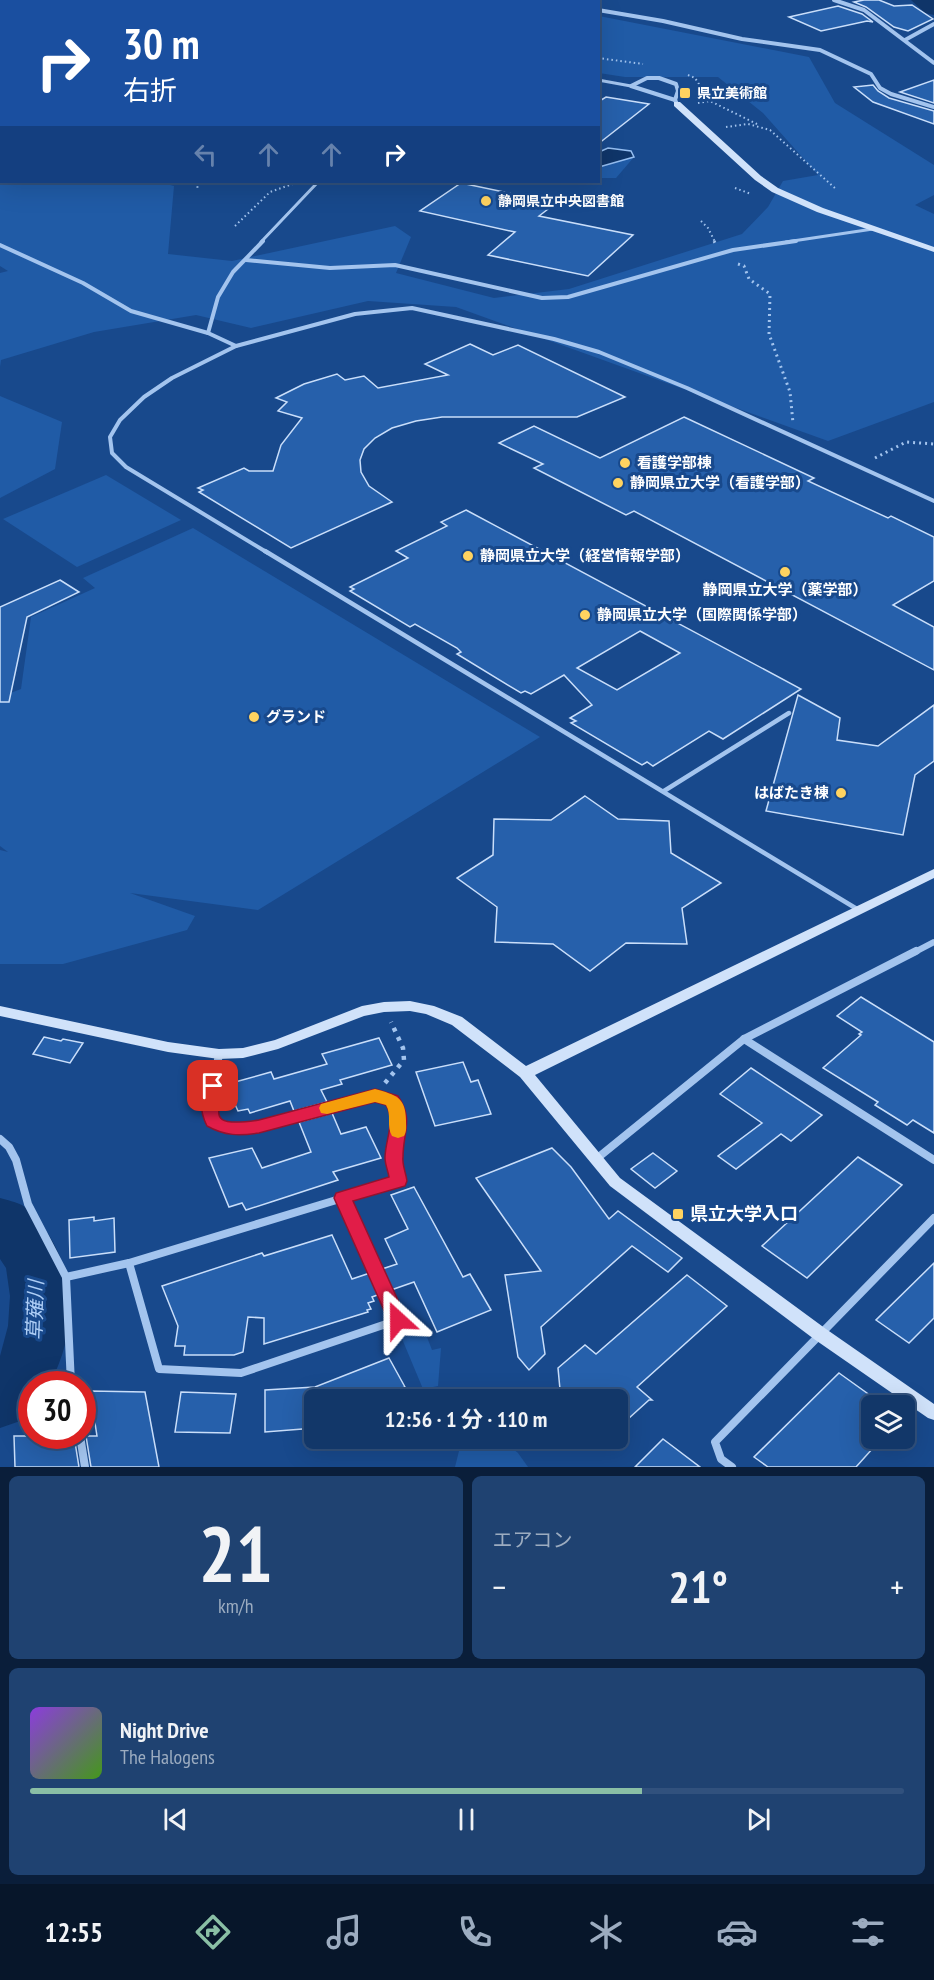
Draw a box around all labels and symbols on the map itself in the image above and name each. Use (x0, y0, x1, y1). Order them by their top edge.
place label: 県立美術館 (697, 84, 767, 102)
marker: 県立美術館 (678, 86, 692, 100)
place label: 静岡県立中央図書館 (498, 192, 624, 210)
marker: 静岡県立中央図書館 (479, 194, 493, 208)
place label: 看護学部棟 (637, 453, 712, 472)
marker: 看護学部棟 (618, 456, 632, 470)
place label: 静岡県立大学（看護学部） (630, 473, 810, 492)
marker: 静岡県立大学（看護学部） (611, 476, 625, 490)
place label: 静岡県立大学（経営情報学部） (480, 546, 690, 565)
marker: 静岡県立大学（経営情報学部） (461, 549, 475, 563)
marker: 静岡県立大学（薬学部） (778, 565, 792, 579)
place label: 静岡県立大学（薬学部） (702, 580, 868, 599)
place label: 静岡県立大学（国際関係学部） (597, 605, 807, 624)
marker: 静岡県立大学（国際関係学部） (578, 608, 592, 622)
place label: グランド (266, 707, 326, 726)
marker: グランド (247, 710, 261, 724)
place label: はばたき棟 (754, 783, 829, 802)
marker: はばたき棟 (834, 786, 848, 800)
pin (187, 1060, 238, 1111)
place label: 県立大学入口 (690, 1202, 798, 1225)
marker: 県立大学入口 (671, 1207, 685, 1221)
water label: 草薙川 (21, 1278, 49, 1340)
position arrow (366, 1288, 430, 1352)
speed limit sign: 30 (18, 1371, 96, 1449)

